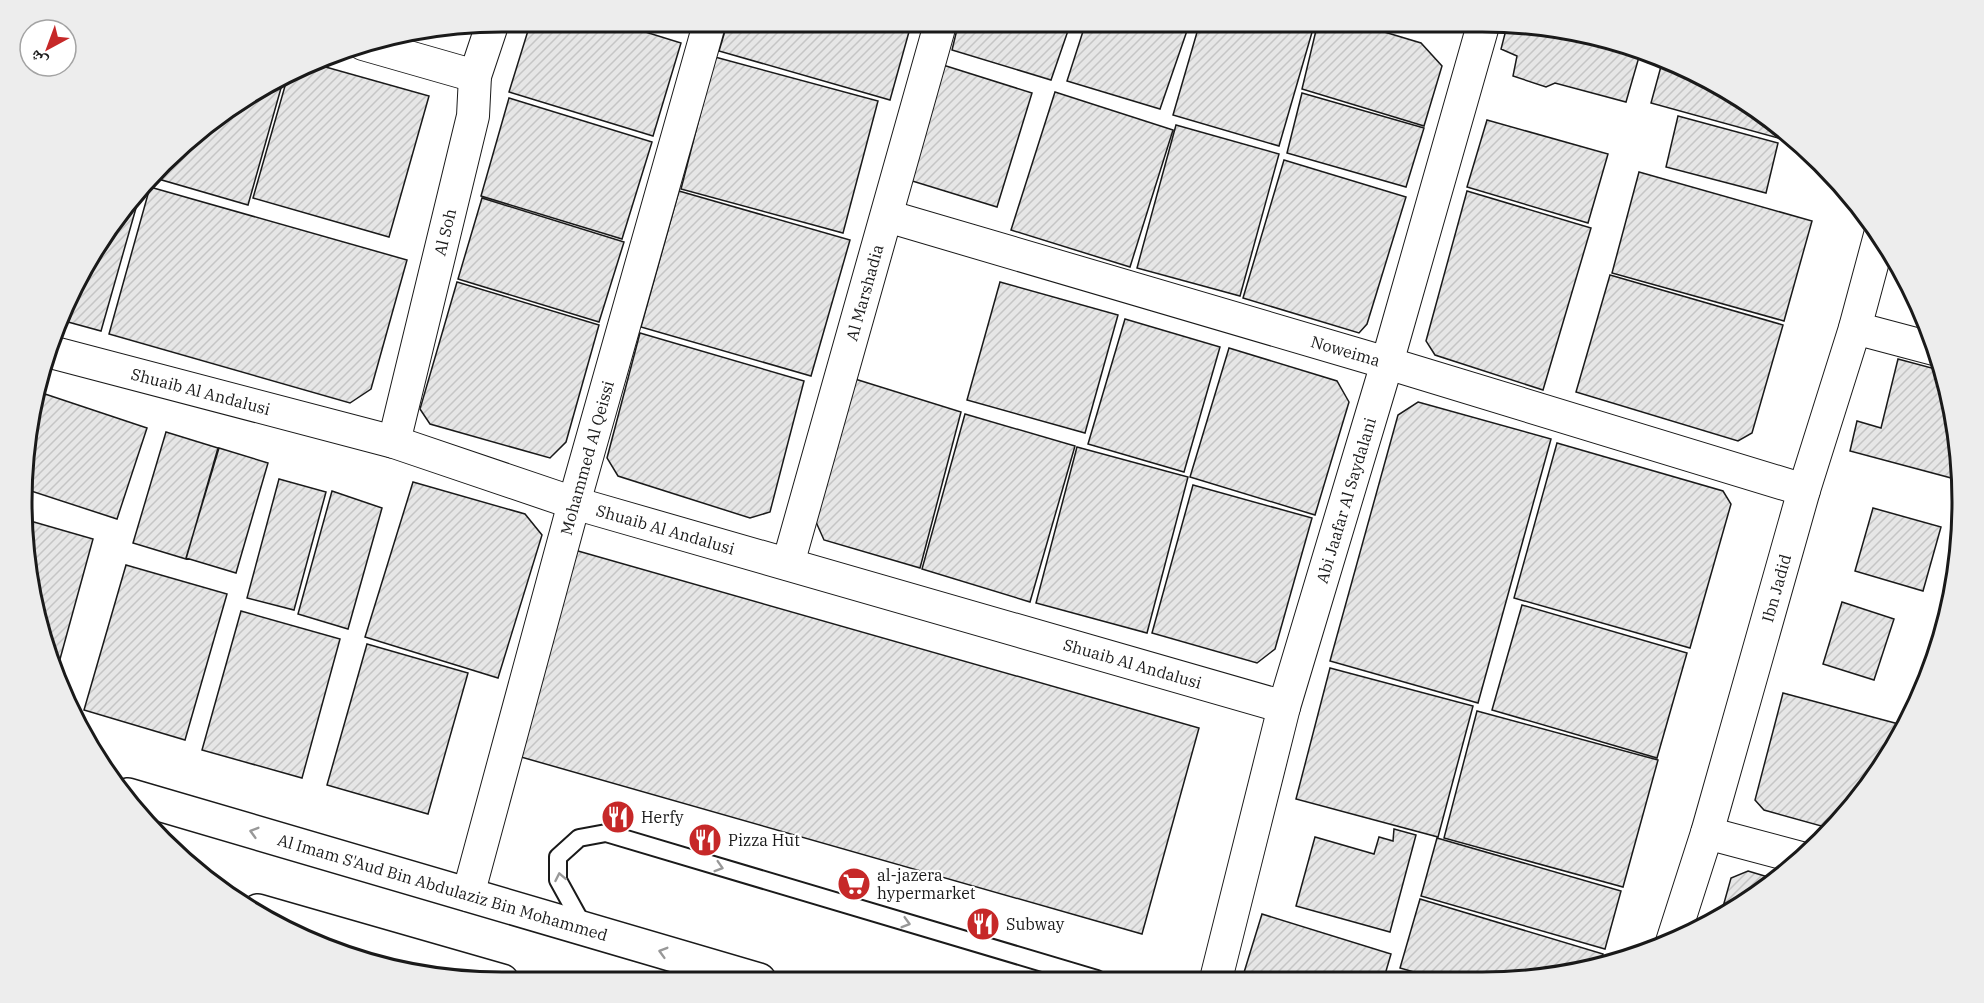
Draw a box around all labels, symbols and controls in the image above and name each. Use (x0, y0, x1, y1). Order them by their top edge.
north arrow (18, 18, 78, 78)
text: ش (25, 46, 51, 72)
street label: Al Soh (430, 206, 460, 258)
street label: Al Marshadia (841, 242, 888, 343)
street label: Noweima (1309, 331, 1383, 371)
street label: Shuaib Al Andalusi (129, 364, 273, 419)
street label: Mohammed Al Qeissi (556, 378, 618, 537)
street label: Abi Jaafar Al Saydalani (1312, 415, 1380, 586)
street label: Shuaib Al Andalusi (594, 500, 737, 559)
street label: Ibn Jadid (1757, 552, 1795, 624)
street label: Shuaib Al Andalusi (1061, 634, 1204, 693)
restaurant icon: Herfy (600, 799, 636, 835)
place label: Herfy (641, 807, 684, 827)
restaurant icon: Pizza Hut (687, 822, 723, 858)
one-way arrow (249, 827, 260, 839)
street label: Al Imam S'Aud Bin Abdulaziz Bin Mohammed (275, 829, 610, 945)
place label: Pizza Hut (728, 830, 800, 850)
one-way arrow (713, 860, 724, 872)
place label: al-jazera hypermarket (877, 865, 976, 903)
supermarket icon: al-jazera hypermarket (836, 866, 872, 902)
one-way arrow (554, 872, 567, 882)
restaurant icon: Subway (965, 906, 1001, 942)
place label: Subway (1006, 914, 1065, 934)
one-way arrow (900, 916, 911, 928)
one-way arrow (658, 947, 669, 959)

